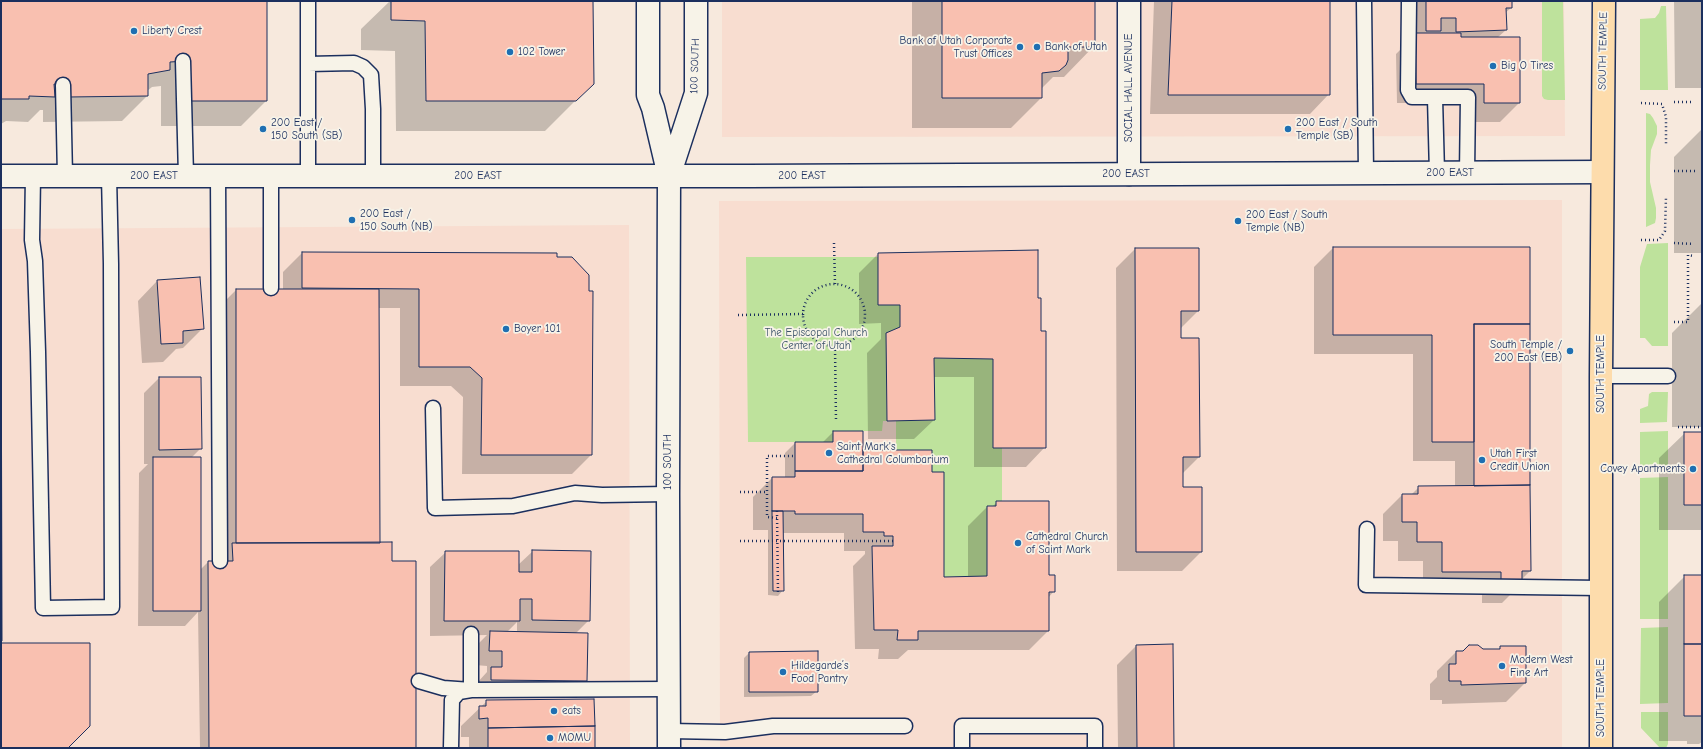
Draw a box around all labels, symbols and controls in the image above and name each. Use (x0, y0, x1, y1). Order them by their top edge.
street label: SOUTH TEMPLE (1596, 12, 1610, 90)
place label: Liberty Crest (142, 24, 202, 38)
marker: Liberty Crest (129, 26, 139, 36)
place label: Bank of Utah Corporate Trust Offices (899, 34, 1012, 60)
street label: SOCIAL HALL AVENUE (1122, 34, 1136, 142)
street label: 100 SOUTH (687, 38, 703, 94)
place label: Bank of Utah (1045, 40, 1107, 54)
marker: Bank of Utah Corporate Trust Offices (1015, 42, 1025, 52)
marker: Bank of Utah (1032, 42, 1042, 52)
place label: 102 Tower (518, 45, 565, 59)
marker: 102 Tower (505, 47, 515, 57)
place label: Big O Tires (1501, 59, 1553, 73)
marker: Big O Tires (1488, 61, 1498, 71)
place label: 200 East / 150 South (SB) (271, 116, 342, 142)
place label: 200 East / South Temple (SB) (1296, 116, 1378, 142)
marker: 200 East / 150 South (SB) (258, 124, 268, 134)
marker: 200 East / South Temple (SB) (1283, 124, 1293, 134)
street label: 200 EAST (1426, 166, 1474, 180)
street label: 200 EAST (1102, 167, 1150, 181)
street label: 200 EAST (130, 169, 178, 183)
street label: 200 EAST (454, 169, 502, 183)
street label: 200 EAST (778, 169, 826, 183)
place label: 200 East / 150 South (NB) (360, 207, 433, 233)
place label: 200 East / South Temple (NB) (1246, 208, 1328, 234)
marker: 200 East / 150 South (NB) (347, 215, 357, 225)
marker: 200 East / South Temple (NB) (1233, 216, 1243, 226)
place label: Boyer 101 (514, 322, 560, 336)
marker: Boyer 101 (501, 324, 511, 334)
park label: The Episcopal Church Center of Utah (765, 326, 867, 352)
street label: SOUTH TEMPLE (1594, 335, 1608, 413)
place label: South Temple / 200 East (EB) (1490, 338, 1562, 364)
marker: South Temple / 200 East (EB) (1565, 346, 1575, 356)
street label: 100 SOUTH (661, 434, 675, 490)
place label: Saint Mark's Cathedral Columbarium (837, 440, 949, 466)
place label: Utah First Credit Union (1490, 447, 1550, 473)
marker: Saint Mark's Cathedral Columbarium (824, 448, 834, 458)
marker: Utah First Credit Union (1477, 455, 1487, 465)
place label: Covey Apartments (1600, 462, 1685, 476)
marker: Covey Apartments (1688, 464, 1698, 474)
place label: Cathedral Church of Saint Mark (1026, 530, 1108, 556)
marker: Cathedral Church of Saint Mark (1013, 538, 1023, 548)
place label: Modern West Fine Art (1510, 653, 1573, 679)
place label: Hildegarde’s Food Pantry (791, 659, 849, 685)
street label: SOUTH TEMPLE (1594, 659, 1608, 737)
marker: Modern West Fine Art (1497, 661, 1507, 671)
marker: Hildegarde’s Food Pantry (778, 667, 788, 677)
place label: eats (562, 704, 581, 718)
marker: eats (549, 706, 559, 716)
place label: MOMU (558, 731, 591, 745)
marker: MOMU (545, 733, 555, 743)

